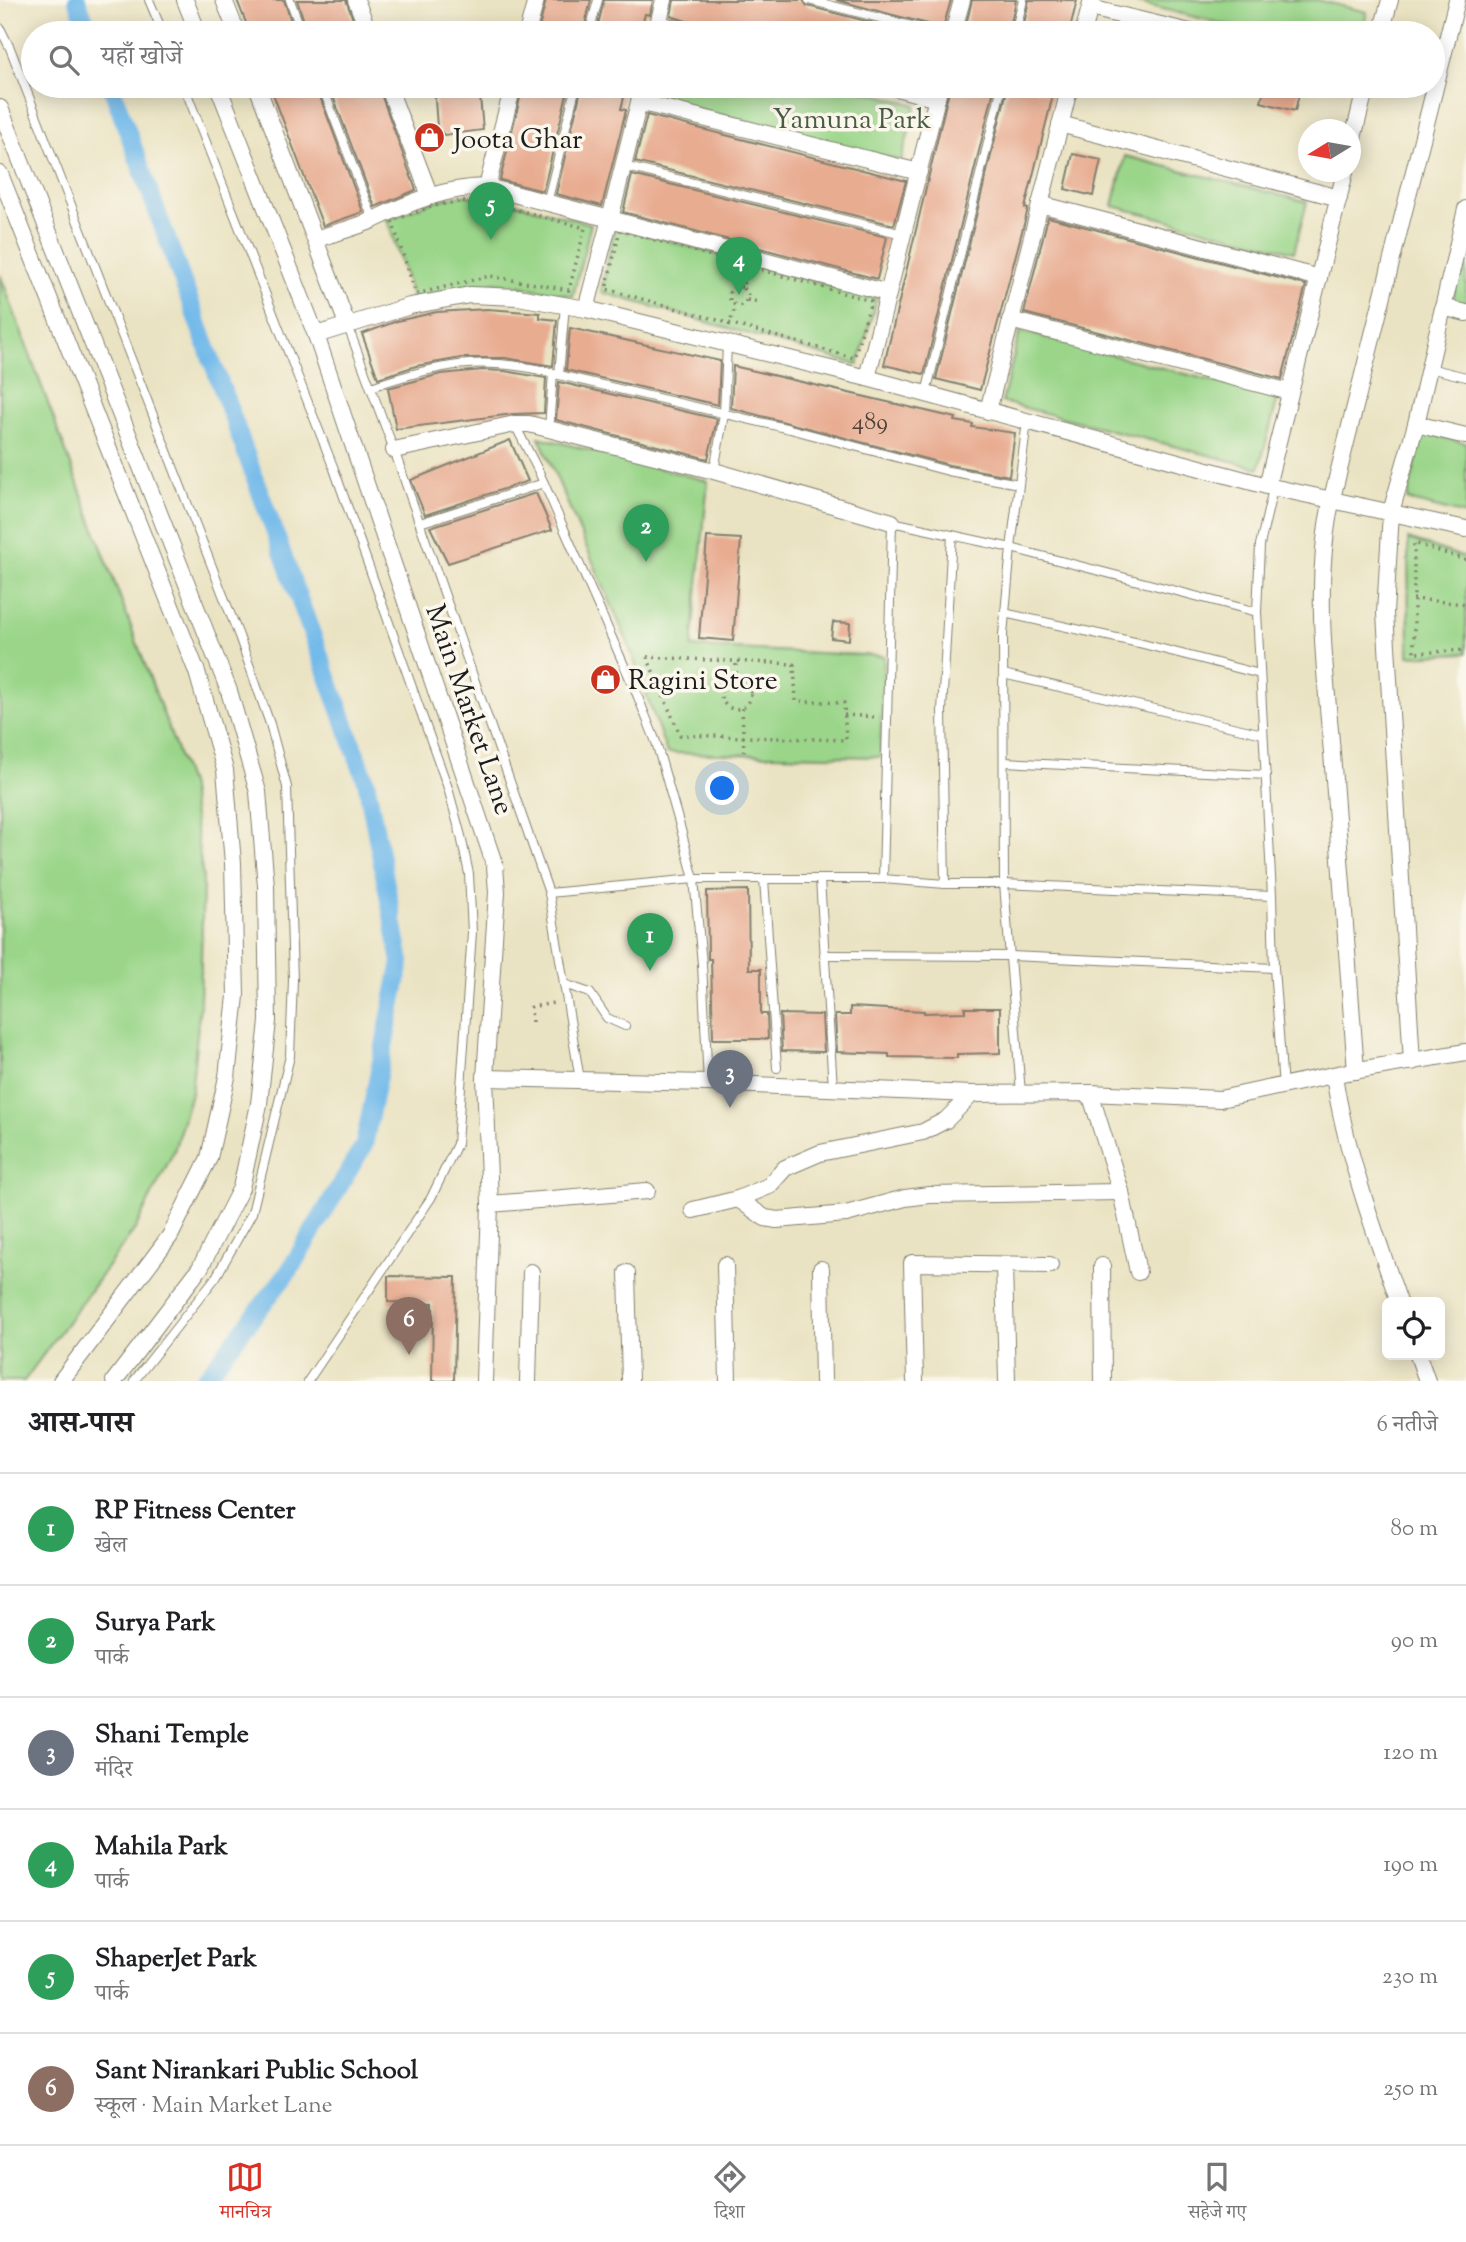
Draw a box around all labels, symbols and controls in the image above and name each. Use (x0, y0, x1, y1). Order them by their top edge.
search box (21, 21, 1445, 98)
text: यहाँ खोजें (101, 39, 183, 76)
icon: search (45, 41, 83, 79)
park label: Yamuna Park (773, 101, 931, 141)
north arrow (1298, 119, 1361, 182)
shop icon: Joota Ghar (413, 121, 447, 155)
place label: Joota Ghar (451, 121, 583, 161)
pin: 5 (468, 182, 514, 240)
pin: 4 (716, 237, 762, 295)
house number: 489 (852, 406, 888, 440)
pin: 2 (623, 504, 669, 562)
street label: Main Market Lane (413, 599, 523, 820)
shop icon: Ragini Store (588, 662, 622, 696)
place label: Ragini Store (628, 662, 778, 702)
your location (705, 771, 739, 805)
pin: 1 (627, 913, 673, 971)
pin: 3 (707, 1050, 753, 1108)
pin: 6 (386, 1297, 432, 1355)
map controls (1382, 1297, 1445, 1360)
button: locate (1382, 1297, 1445, 1360)
text: आस-पास (28, 1403, 134, 1446)
text: 6 नतीजे (1376, 1409, 1438, 1442)
text: RP Fitness Center (95, 1493, 295, 1530)
text: 1 (47, 1513, 55, 1546)
text: 80 m (1390, 1513, 1438, 1546)
text: खेल (95, 1530, 127, 1563)
text: Surya Park (95, 1605, 215, 1642)
text: 2 (46, 1625, 56, 1658)
text: 90 m (1391, 1625, 1438, 1658)
text: पार्क (95, 1642, 129, 1675)
text: Shani Temple (95, 1717, 249, 1754)
text: 3 (46, 1737, 56, 1770)
text: 120 m (1383, 1737, 1438, 1770)
text: मंदिर (95, 1754, 133, 1787)
text: Mahila Park (95, 1829, 228, 1866)
text: 4 (45, 1849, 57, 1882)
text: 190 m (1383, 1849, 1438, 1882)
text: पार्क (95, 1866, 129, 1899)
text: ShaperJet Park (95, 1941, 257, 1978)
text: 5 (47, 1961, 55, 1994)
text: 230 m (1382, 1961, 1438, 1994)
text: पार्क (95, 1978, 129, 2011)
text: Sant Nirankari Public School (95, 2053, 418, 2090)
text: 6 (45, 2073, 57, 2106)
text: 250 m (1383, 2073, 1438, 2106)
text: स्कूल · Main Market Lane (95, 2090, 332, 2123)
tab: मानचित्र (220, 2158, 271, 2230)
tab: दिशा (711, 2158, 749, 2230)
tab: सहेजे गए (1188, 2158, 1246, 2230)

